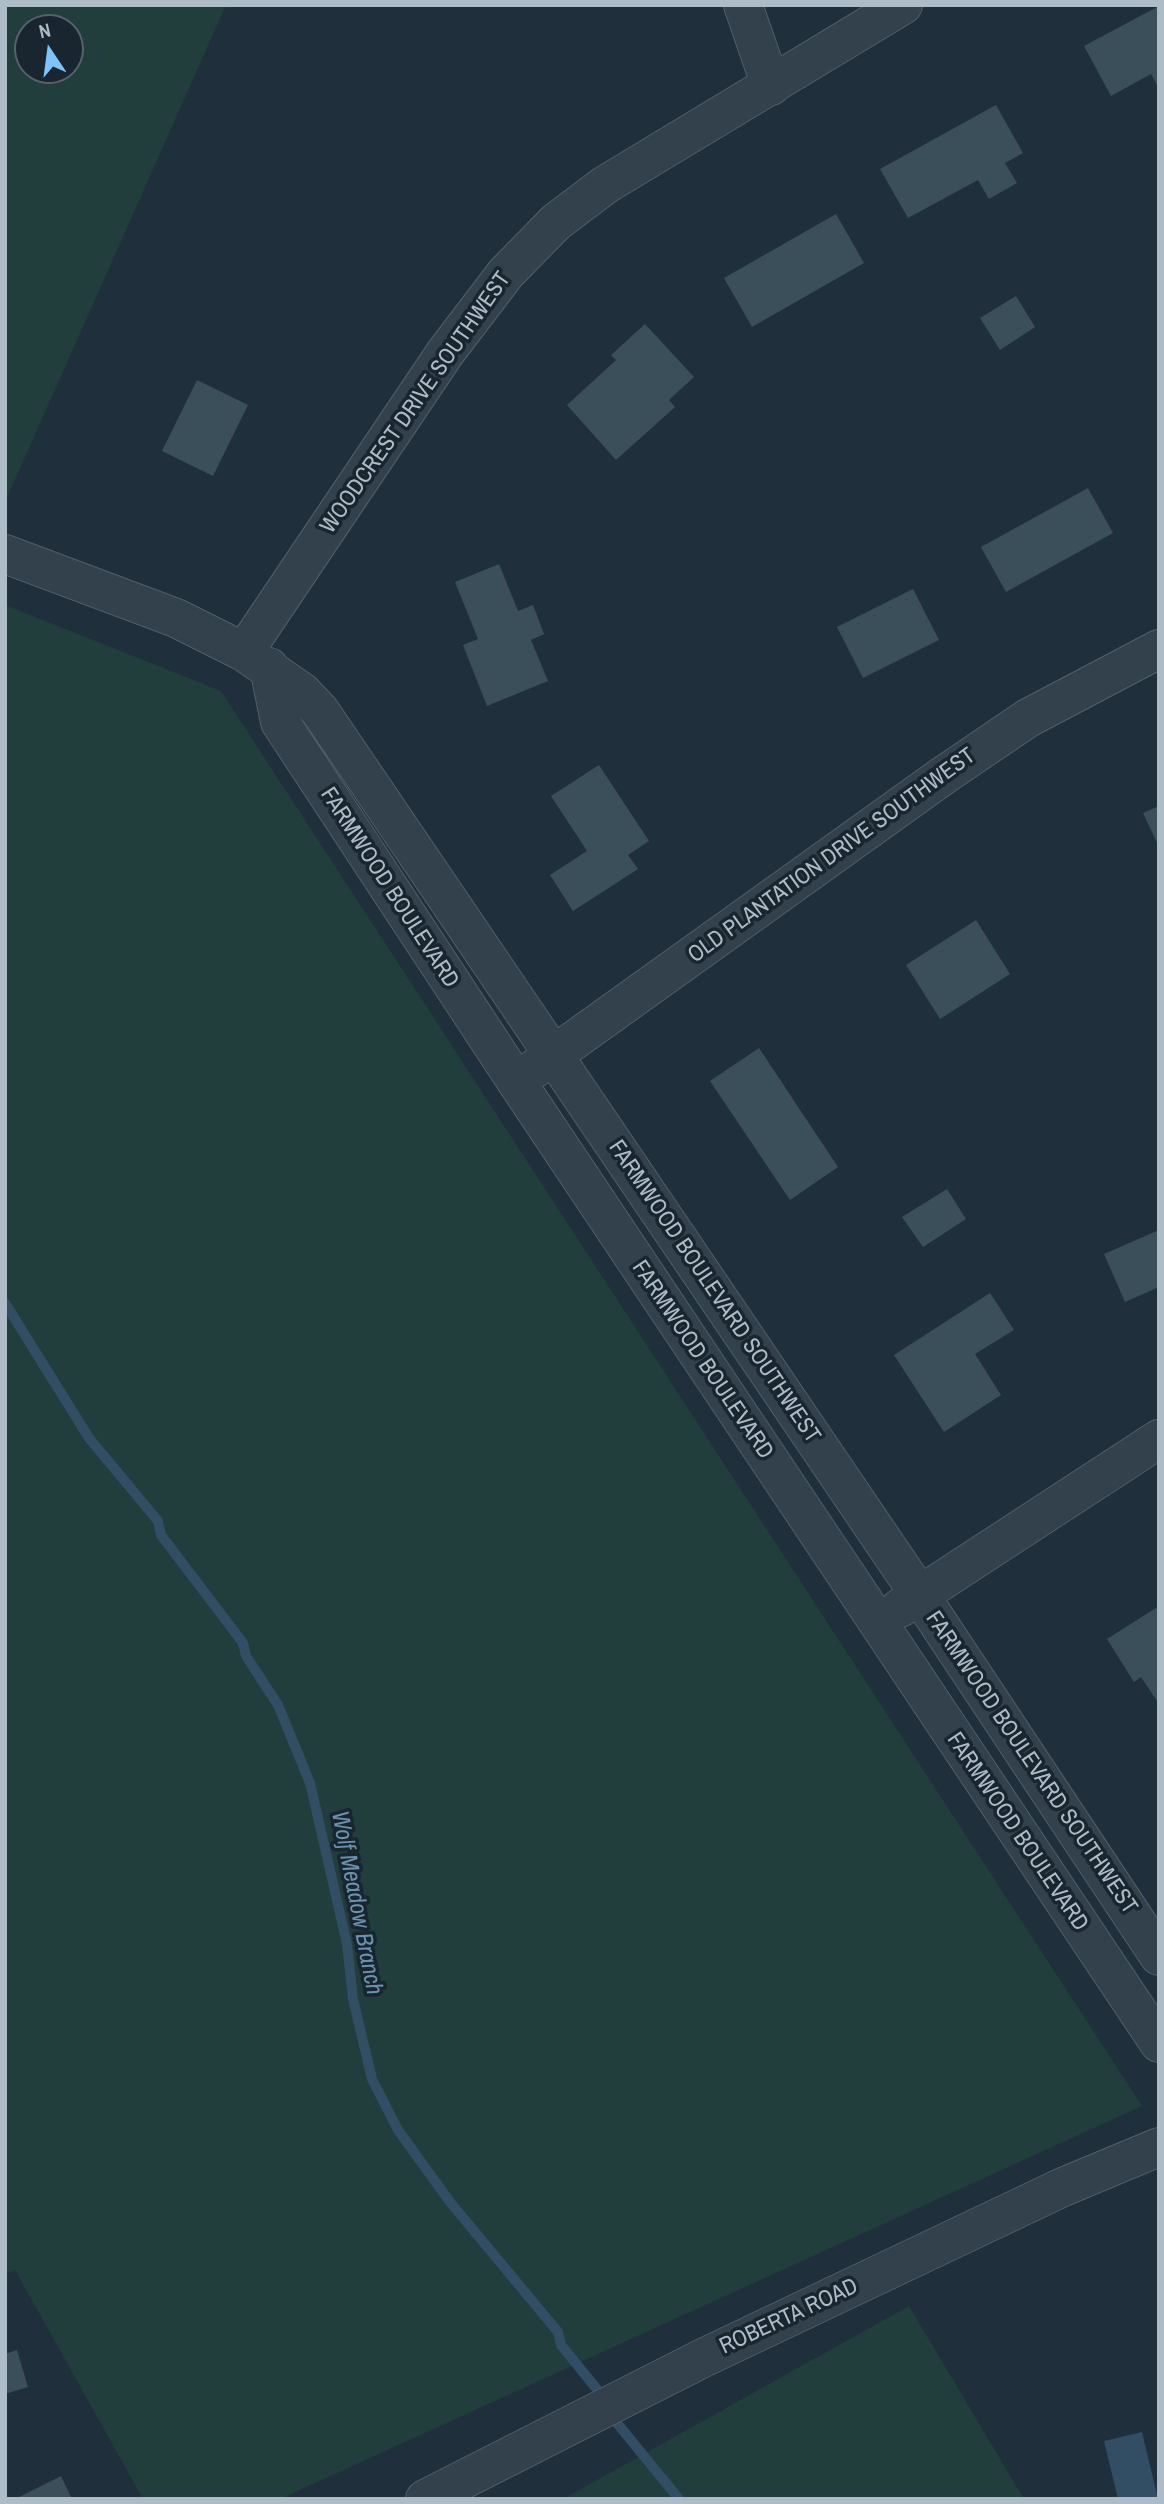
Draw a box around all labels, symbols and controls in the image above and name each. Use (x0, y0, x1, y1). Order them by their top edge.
north arrow (14, 14, 84, 84)
text: N (36, 17, 53, 44)
street label: WOODCREST DRIVE SOUTHWEST (315, 267, 517, 539)
street label: OLD PLANTATION DRIVE SOUTHWEST (683, 742, 981, 970)
street label: FARMWOOD BOULEVARD (314, 783, 464, 993)
street label: FARMWOOD BOULEVARD SOUTHWEST (602, 1135, 826, 1449)
street label: FARMWOOD BOULEVARD (625, 1256, 779, 1464)
street label: FARMWOOD BOULEVARD SOUTHWEST (919, 1606, 1143, 1920)
street label: FARMWOOD BOULEVARD (940, 1728, 1094, 1936)
water label: Wolf Meadow Branch (324, 1809, 388, 1997)
street label: ROBERTA ROAD (716, 2273, 862, 2361)

